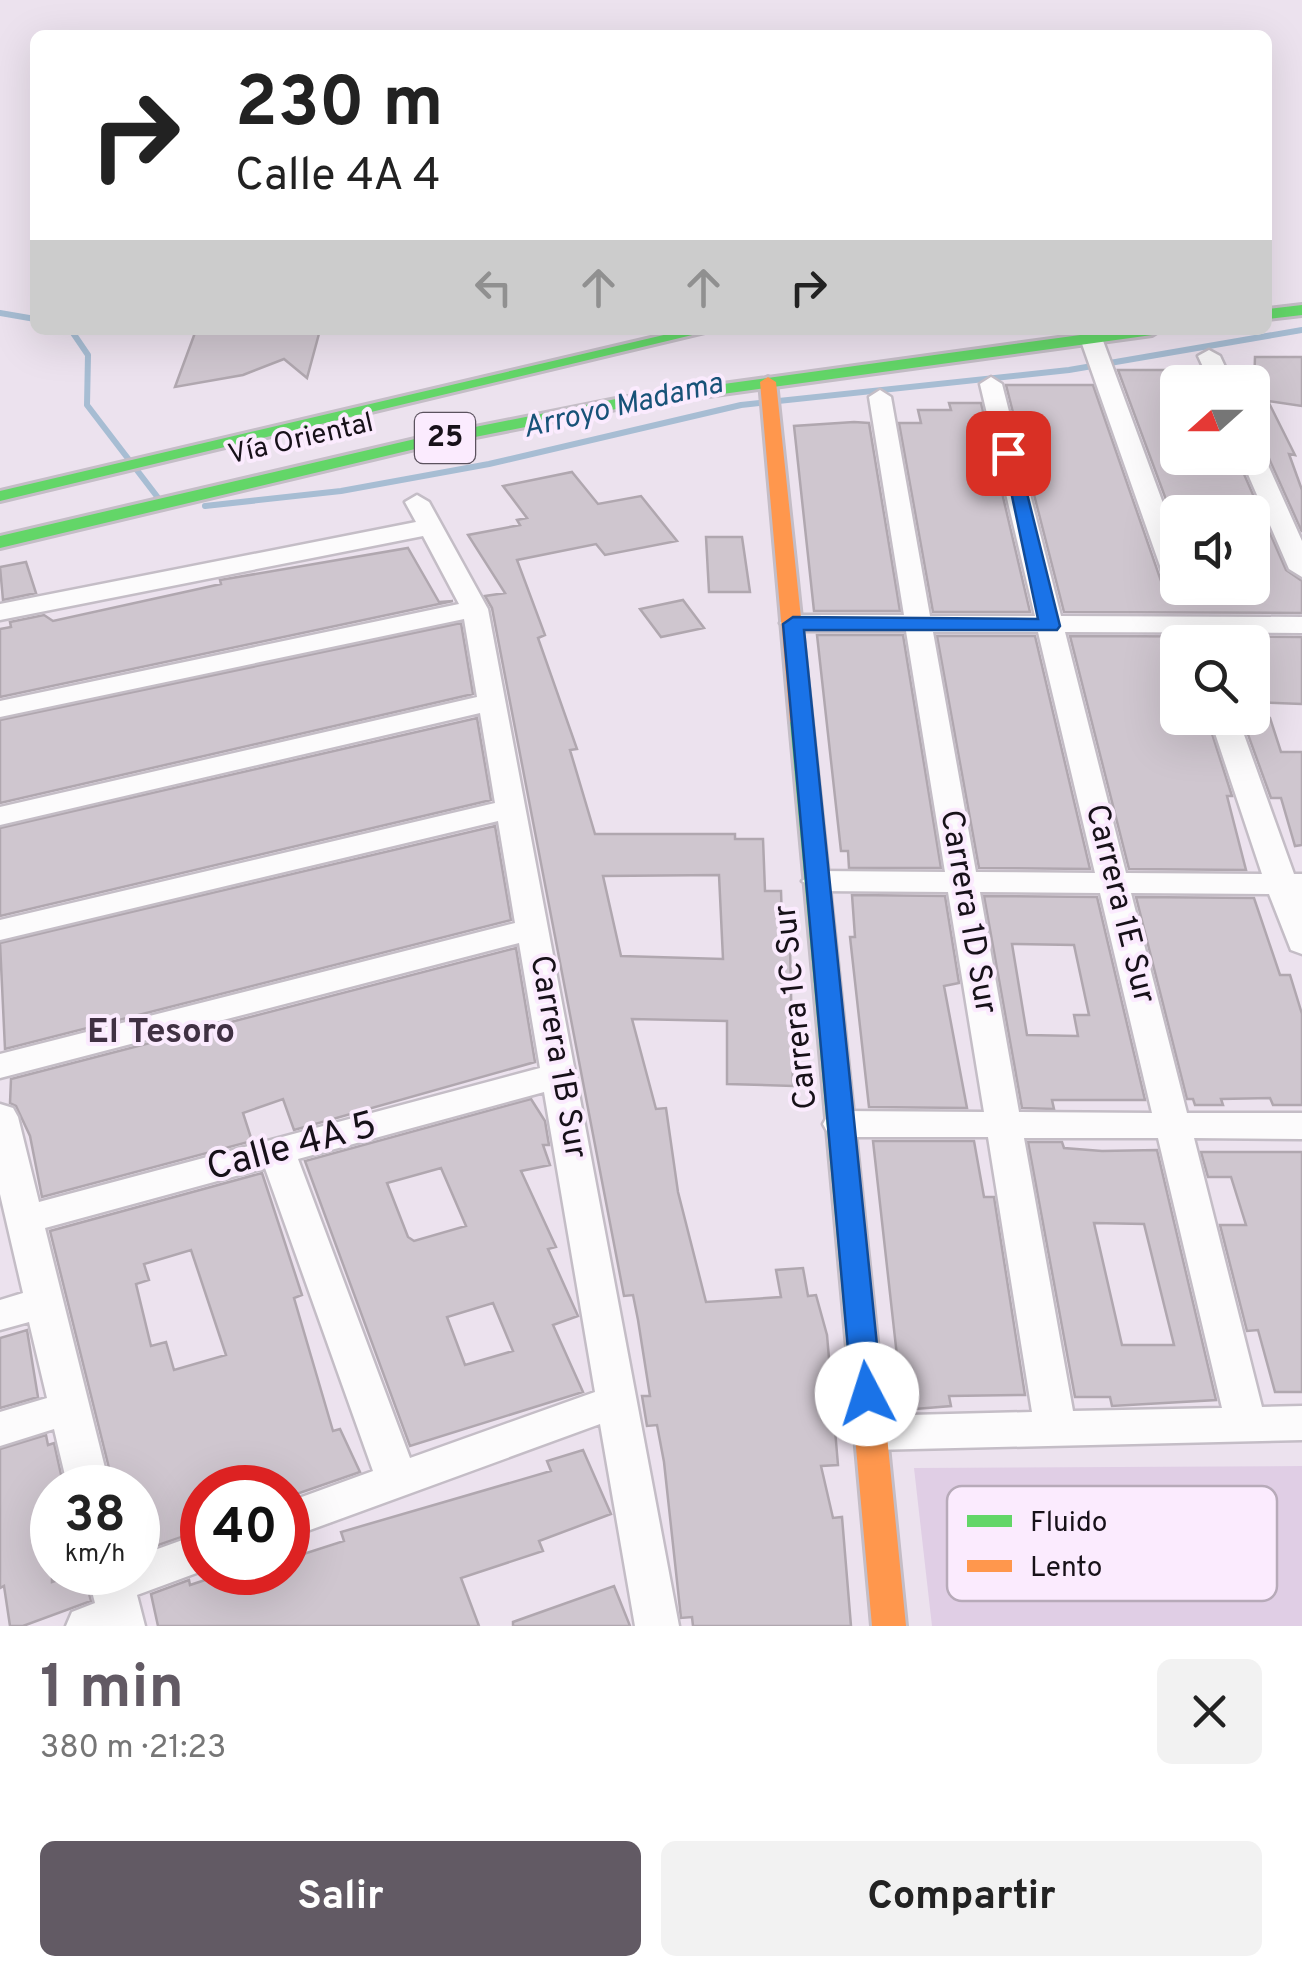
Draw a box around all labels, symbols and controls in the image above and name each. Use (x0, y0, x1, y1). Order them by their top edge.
text: 230 m (235, 62, 444, 151)
icon: right (70, 70, 200, 200)
text: Calle 4A 4 (235, 149, 441, 206)
icon: left (466, 260, 521, 315)
icon: ahead (571, 260, 626, 315)
icon: ahead (676, 260, 731, 315)
icon: right (781, 260, 836, 315)
north arrow (1160, 365, 1270, 475)
map controls (1160, 365, 1270, 735)
water label: Arroyo Madama (519, 366, 727, 448)
street label: Vía Oriental (225, 406, 377, 474)
pin (966, 411, 1051, 496)
road number: 25 (415, 413, 475, 463)
icon: arrive (981, 426, 1036, 481)
button: sound (1160, 495, 1270, 605)
button: search (1160, 625, 1270, 735)
street label: Carrera 1E Sur (1075, 800, 1163, 1008)
street label: Carrera 1D Sur (929, 807, 1005, 1017)
street label: Carrera 1C Sur (766, 903, 828, 1111)
street label: Carrera 1B Sur (519, 952, 595, 1162)
district label: El Tesoro (87, 1011, 235, 1055)
street label: Calle 4A 5 (202, 1102, 382, 1194)
position arrow (815, 1342, 919, 1446)
speed limit sign: 40 (180, 1465, 310, 1595)
text: 38 (64, 1486, 126, 1549)
legend (947, 1486, 1277, 1601)
text: Fluido (1030, 1506, 1107, 1542)
text: km/h (65, 1539, 125, 1571)
text: Lento (1030, 1551, 1102, 1587)
text: 1 min (40, 1653, 184, 1729)
button: close (1157, 1659, 1262, 1764)
text: 380 m · 21:23 (40, 1729, 226, 1769)
button: Salir (40, 1841, 641, 1956)
button: Compartir (661, 1841, 1262, 1956)

